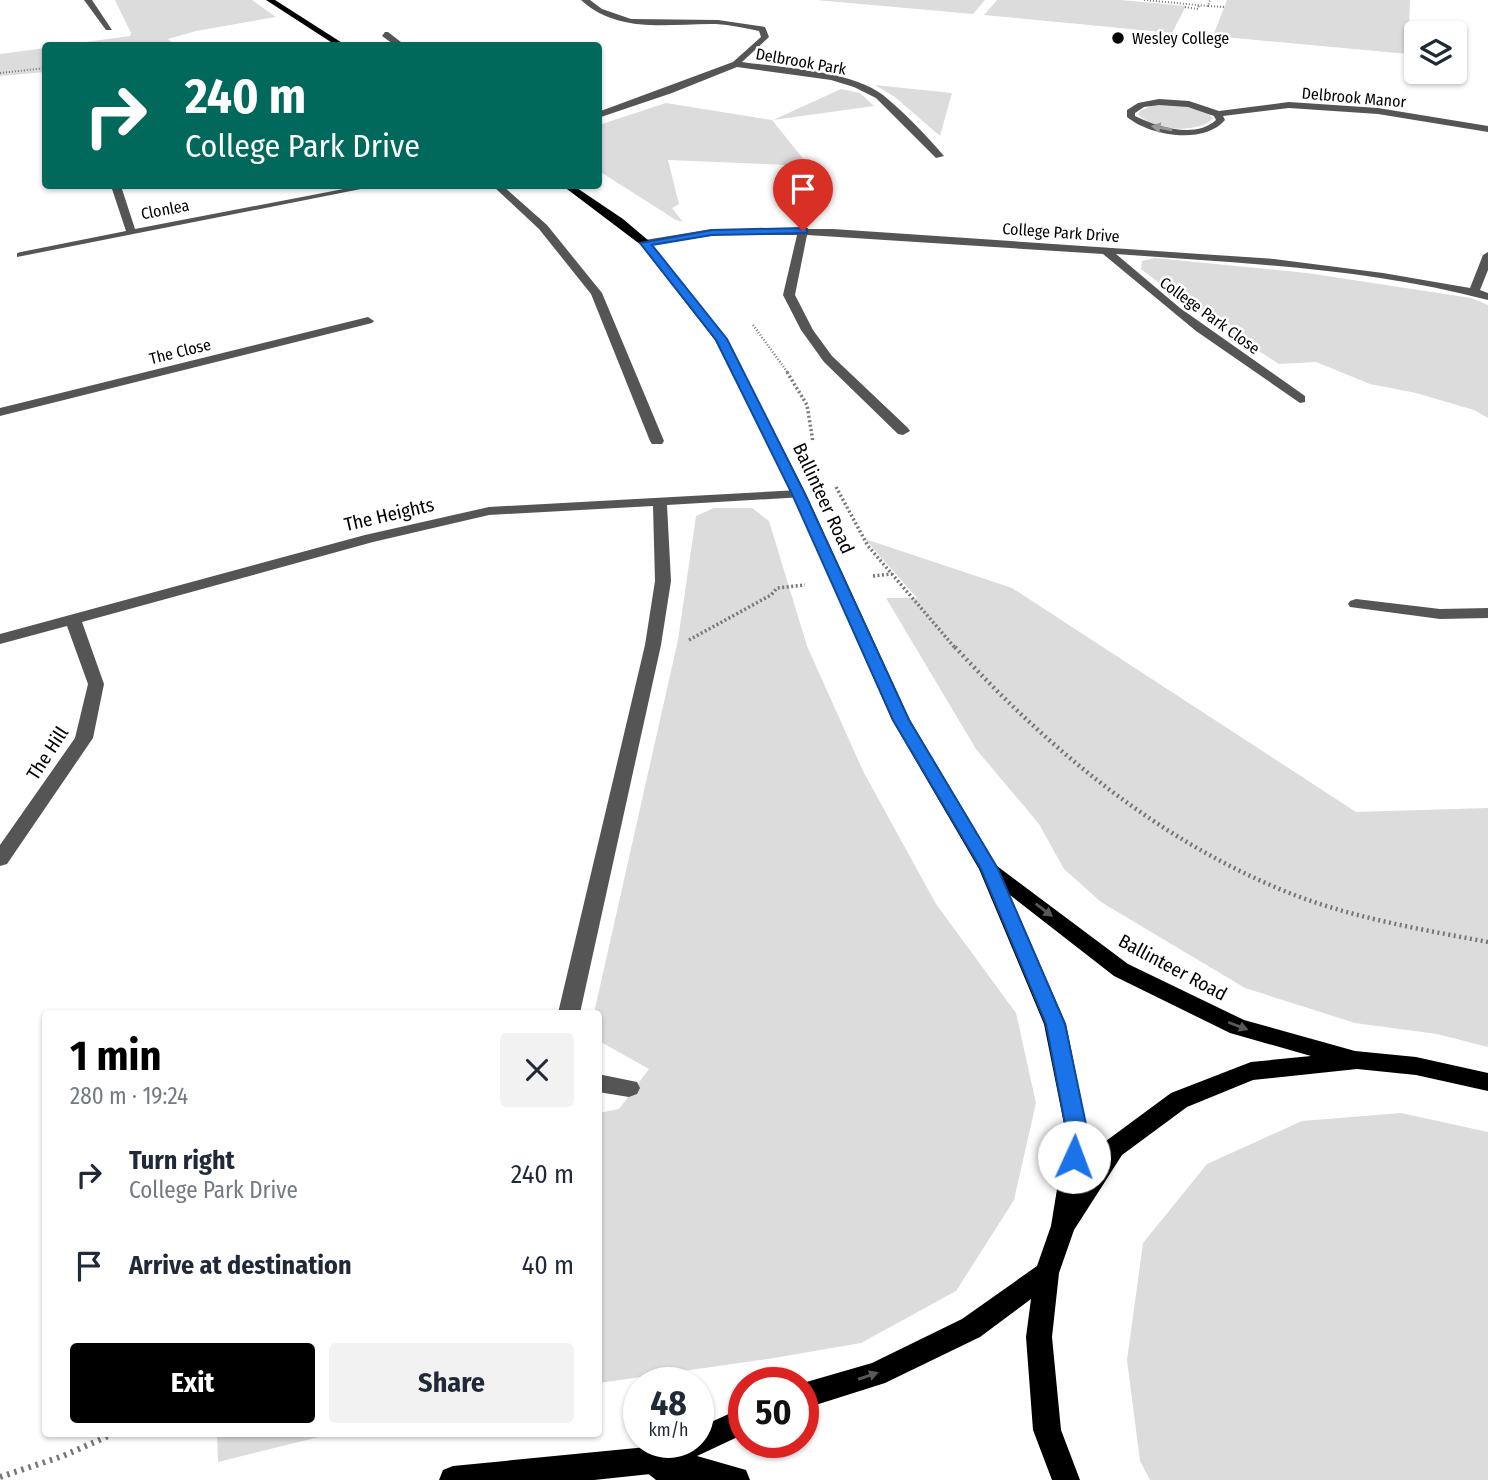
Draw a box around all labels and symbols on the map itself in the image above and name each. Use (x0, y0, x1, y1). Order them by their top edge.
place label: Wesley College (1132, 29, 1229, 48)
marker: Wesley College (1110, 30, 1126, 46)
street label: Delbrook Park (754, 44, 848, 79)
street label: Delbrook Manor (1301, 83, 1407, 112)
one-way arrow (1151, 122, 1173, 133)
pin (773, 159, 833, 231)
street label: Clonlea (139, 195, 191, 223)
street label: College Park Drive (1002, 219, 1120, 246)
street label: College Park Close (1156, 273, 1263, 358)
street label: The Close (147, 335, 213, 368)
street label: Ballinteer Road (788, 439, 859, 557)
street label: The Heights (342, 493, 436, 536)
street label: The Hill (22, 722, 73, 784)
one-way arrow (1034, 903, 1052, 918)
street label: Ballinteer Road (1115, 929, 1231, 1006)
one-way arrow (1228, 1020, 1249, 1031)
position arrow (1037, 1120, 1111, 1194)
speed limit sign: 50 (728, 1367, 819, 1458)
one-way arrow (858, 1370, 879, 1381)

